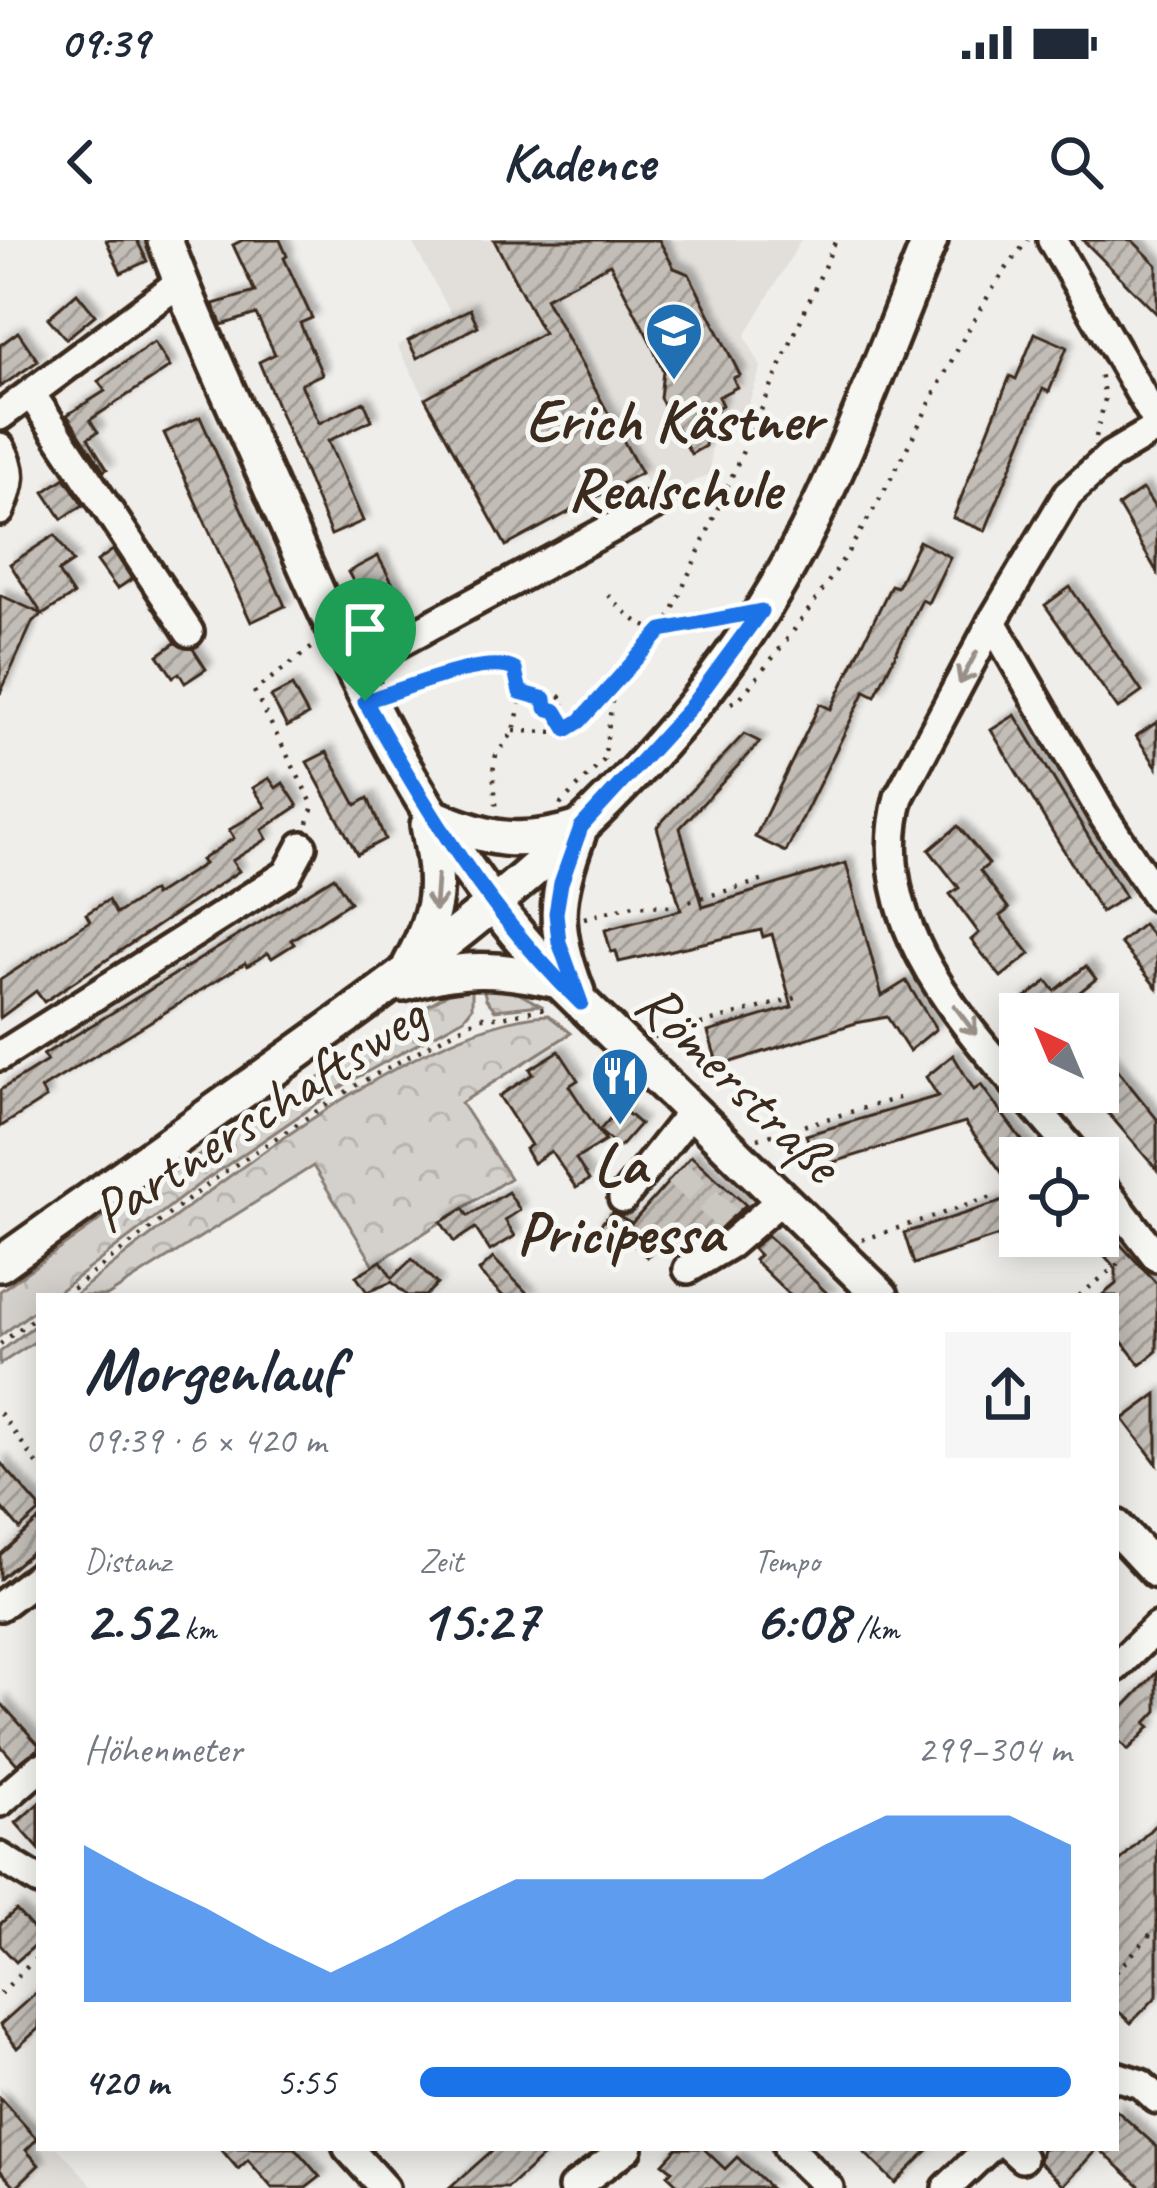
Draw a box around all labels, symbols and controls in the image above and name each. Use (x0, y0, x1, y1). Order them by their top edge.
text: 09:39 (60, 14, 149, 71)
text: Kadence (502, 128, 655, 196)
icon: back (48, 129, 114, 195)
icon: search (1043, 129, 1109, 195)
school or university icon: Erich Kästner Realschule (643, 300, 705, 382)
place label: Erich Kästner Realschule (526, 382, 829, 527)
pin (314, 578, 416, 701)
icon: arrive (332, 596, 398, 662)
one-way arrow (955, 650, 978, 686)
one-way arrow (424, 873, 447, 912)
street label: Römerstraße (620, 965, 861, 1202)
street label: Partnerschaftsweg (76, 975, 442, 1249)
north arrow (999, 993, 1119, 1113)
map controls (999, 993, 1119, 1257)
one-way arrow (952, 1003, 978, 1036)
restaurant icon: La Pricipessa (589, 1045, 651, 1127)
place label: La Pricipessa (517, 1126, 728, 1271)
button: locate (999, 1137, 1119, 1257)
text: Morgenlauf (84, 1329, 340, 1412)
button: share (945, 1332, 1071, 1458)
text: 09:39 · 6 × 420 m (84, 1416, 326, 1465)
text: Distanz (84, 1540, 170, 1582)
text: Zeit (419, 1540, 463, 1582)
text: Tempo (754, 1540, 819, 1582)
text: 2.52 (84, 1582, 176, 1658)
text: 15:27 (419, 1582, 538, 1658)
text: 6:08 (754, 1582, 848, 1658)
text: km (176, 1608, 216, 1650)
text: /km (848, 1608, 899, 1650)
text: Höhenmeter (84, 1725, 242, 1774)
text: 299–304 m (917, 1725, 1071, 1774)
text: 420 m (84, 2058, 168, 2107)
text: 5:55 (276, 2058, 336, 2107)

